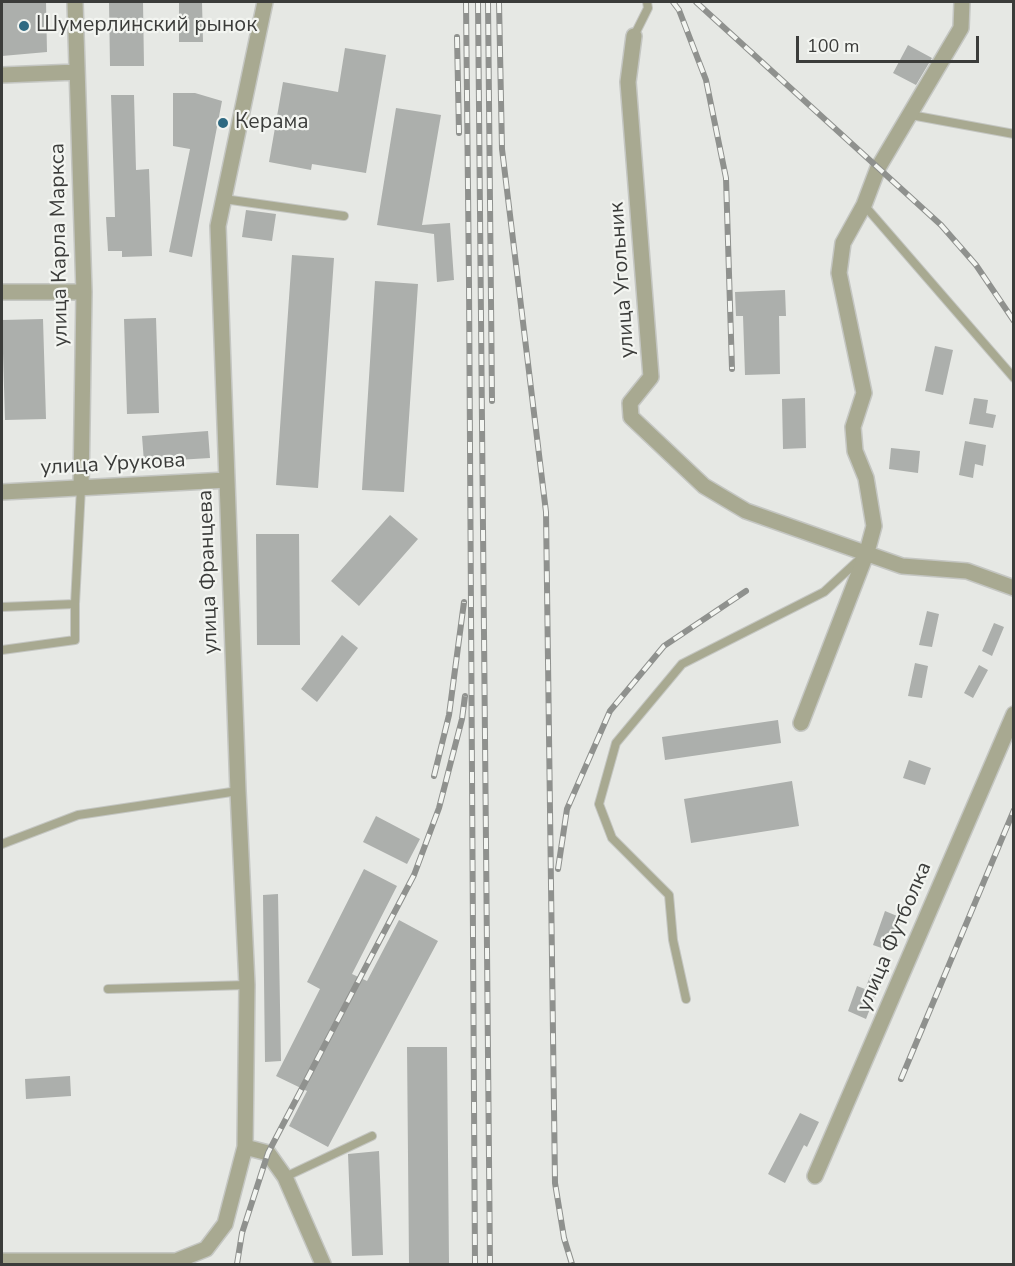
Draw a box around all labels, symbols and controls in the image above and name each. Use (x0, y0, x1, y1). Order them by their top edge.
place label: Шумерлинский рынок (36, 13, 257, 39)
marker: Шумерлинский рынок (17, 19, 31, 33)
scale bar (799, 24, 982, 62)
text: 100 m (807, 34, 859, 58)
place label: Керама (235, 110, 309, 136)
marker: Керама (216, 116, 230, 130)
street label: улица Карла Маркса (46, 143, 74, 347)
street label: улица Угольник (605, 201, 641, 359)
street label: улица Урукова (40, 449, 186, 481)
street label: улица Францева (194, 489, 224, 655)
street label: улица Футболка (852, 858, 938, 1016)

